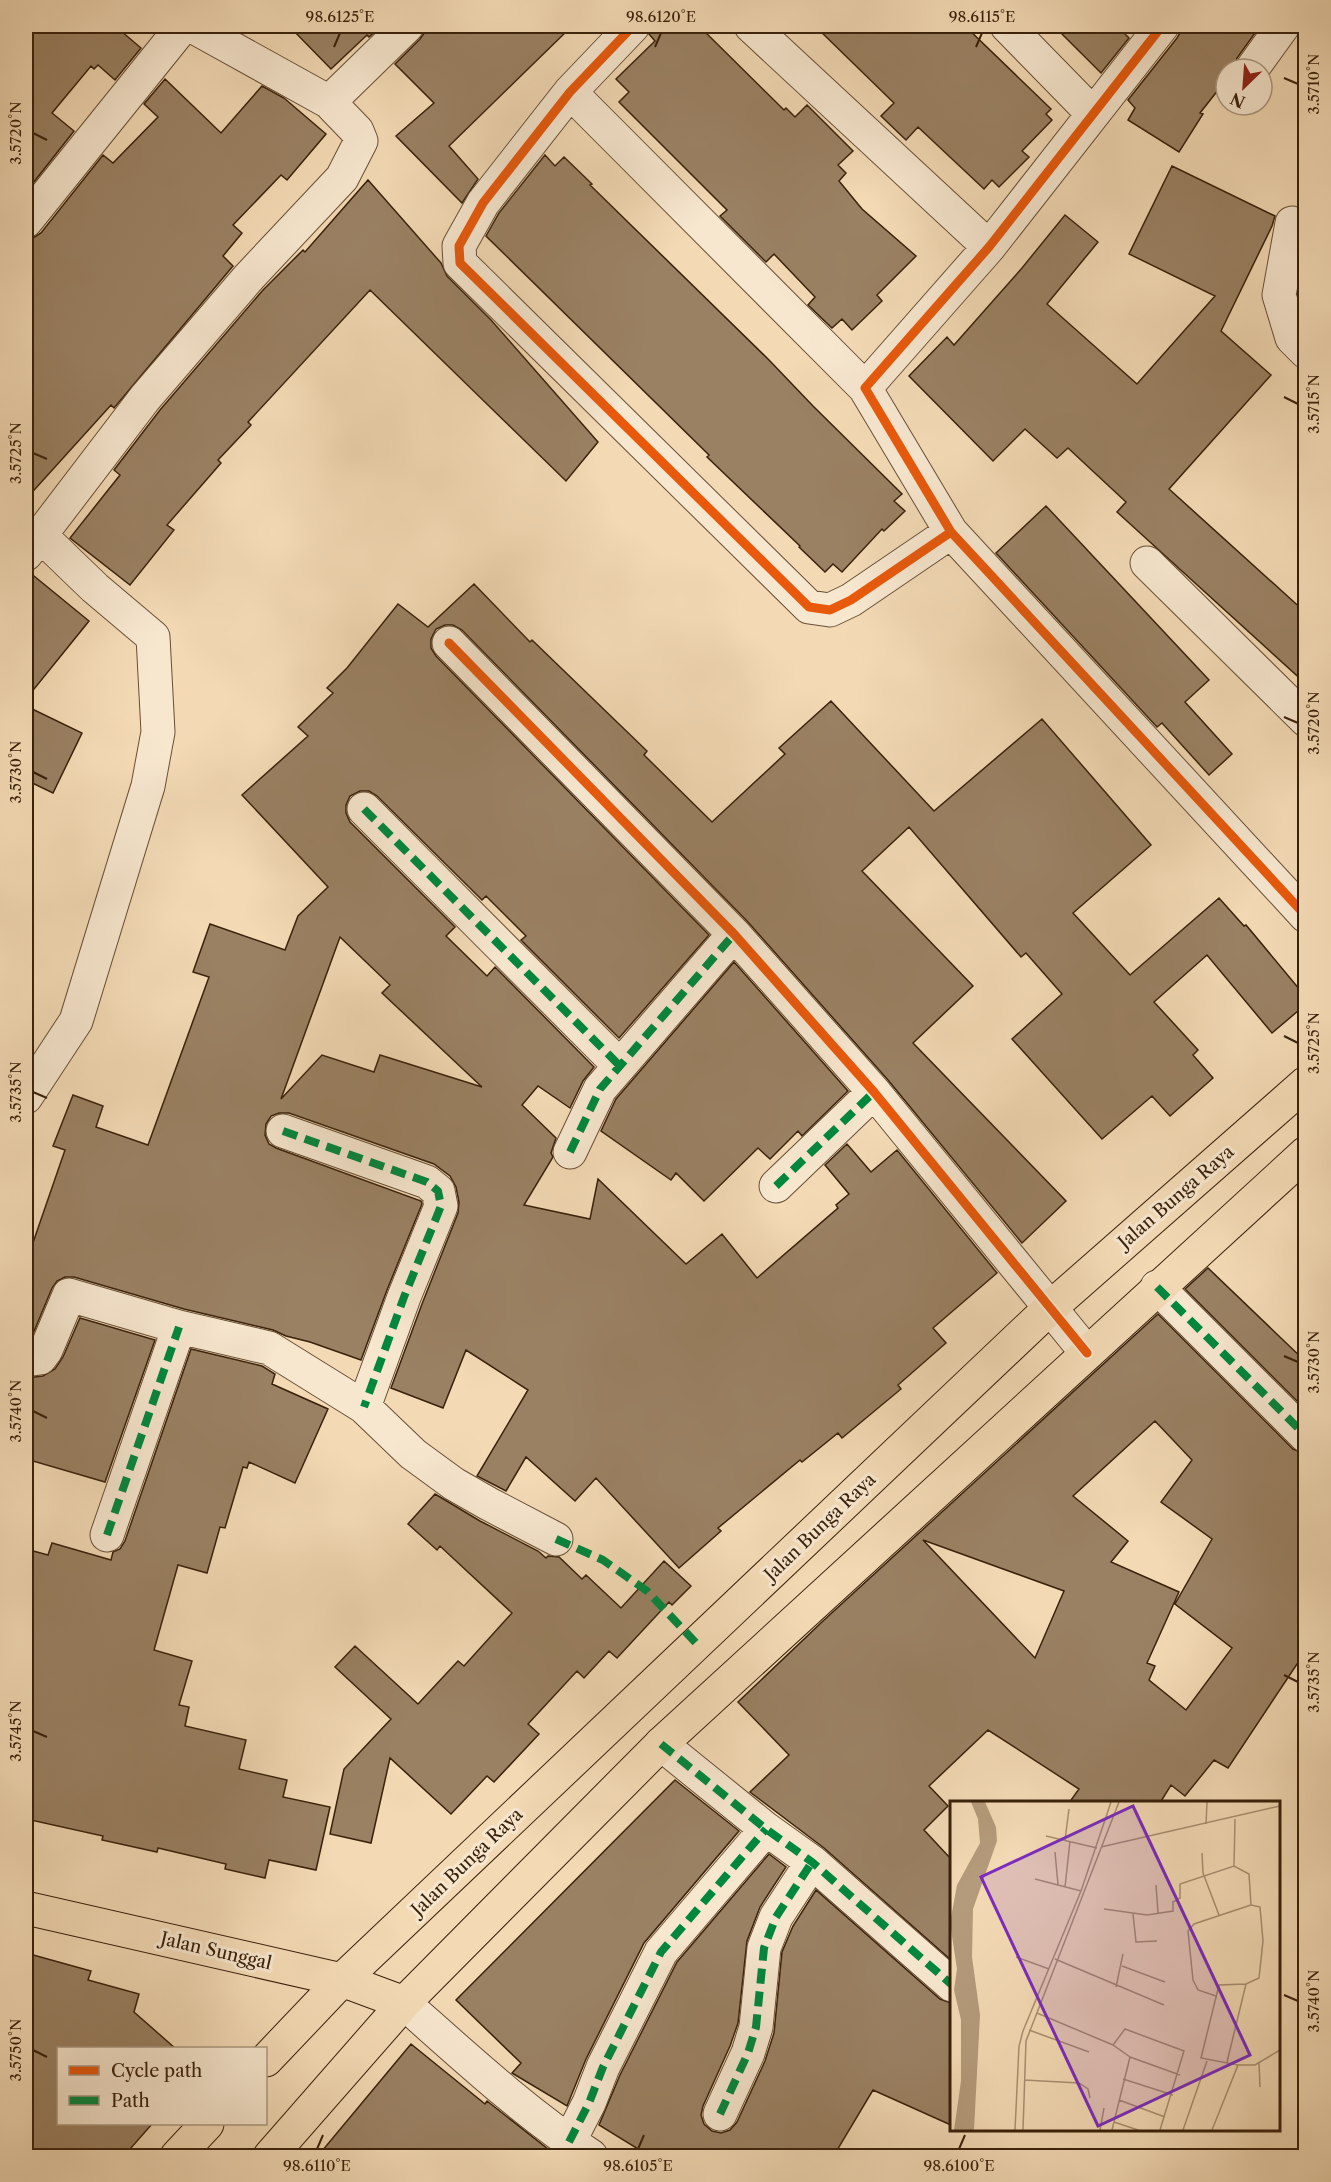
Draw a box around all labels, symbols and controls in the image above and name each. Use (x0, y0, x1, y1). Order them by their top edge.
text: 98.6125°E (306, 7, 374, 26)
text: 98.6120°E (626, 7, 696, 26)
text: 98.6115°E (949, 7, 1015, 26)
text: 3.5710°N (1304, 54, 1323, 114)
north arrow (1214, 57, 1274, 117)
text: N (1227, 89, 1248, 113)
text: 3.5720°N (6, 101, 25, 165)
text: 3.5715°N (1304, 374, 1323, 434)
text: 3.5725°N (6, 422, 25, 484)
text: 3.5720°N (1304, 691, 1323, 755)
text: 3.5730°N (6, 741, 25, 803)
text: 3.5725°N (1304, 1012, 1323, 1074)
text: 3.5735°N (6, 1061, 25, 1123)
street label: Jalan Bunga Raya (1111, 1140, 1239, 1255)
text: 3.5730°N (1304, 1331, 1323, 1393)
text: 3.5740°N (6, 1380, 25, 1442)
street label: Jalan Bunga Raya (758, 1468, 881, 1588)
text: 3.5735°N (1304, 1651, 1323, 1713)
text: 3.5745°N (6, 1700, 25, 1762)
inset map (950, 1801, 1280, 2131)
street label: Jalan Bunga Raya (405, 1803, 528, 1923)
street label: Jalan Sunggal (155, 1927, 274, 1974)
text: 3.5740°N (1304, 1970, 1323, 2032)
text: 3.5750°N (6, 2019, 25, 2081)
legend (57, 2047, 267, 2125)
text: Cycle path (111, 2060, 202, 2082)
text: Path (111, 2090, 150, 2112)
text: 98.6110°E (283, 2156, 351, 2175)
text: 98.6105°E (603, 2156, 673, 2175)
text: 98.6100°E (923, 2156, 995, 2175)

